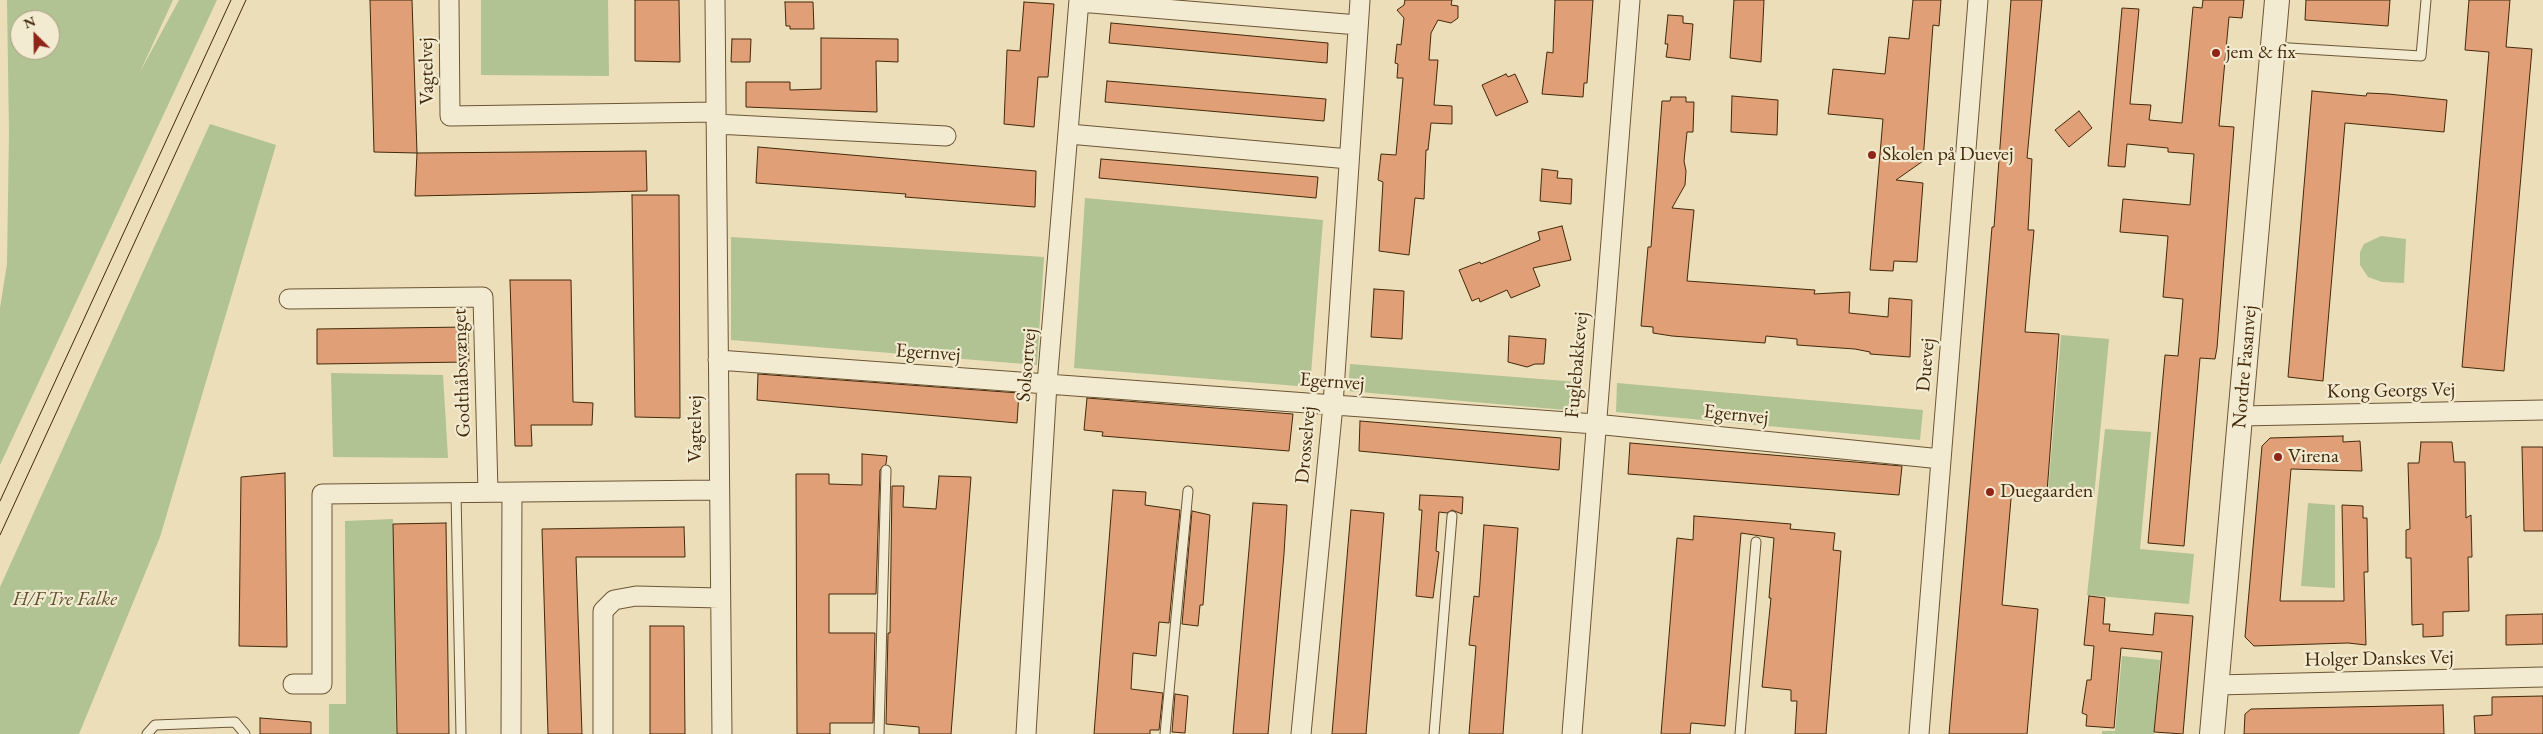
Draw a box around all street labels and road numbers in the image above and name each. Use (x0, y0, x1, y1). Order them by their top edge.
street label: Vagtelvej (414, 37, 440, 105)
street label: Nordre Fasanvej (2228, 304, 2262, 430)
street label: Godthåbsvænget (448, 308, 476, 438)
street label: Fuglebakkevej (1560, 311, 1594, 419)
street label: Solsortvej (1012, 327, 1042, 403)
street label: Duevej (1912, 337, 1940, 393)
street label: Egernvej (895, 339, 961, 367)
street label: Egernvej (1299, 368, 1365, 396)
street label: Kong Georgs Vej (2327, 378, 2455, 404)
street label: Vagtelvej (684, 395, 708, 463)
street label: Egernvej (1702, 400, 1770, 430)
street label: Drosselvej (1291, 405, 1321, 485)
street label: Holger Danskes Vej (2304, 646, 2454, 672)

